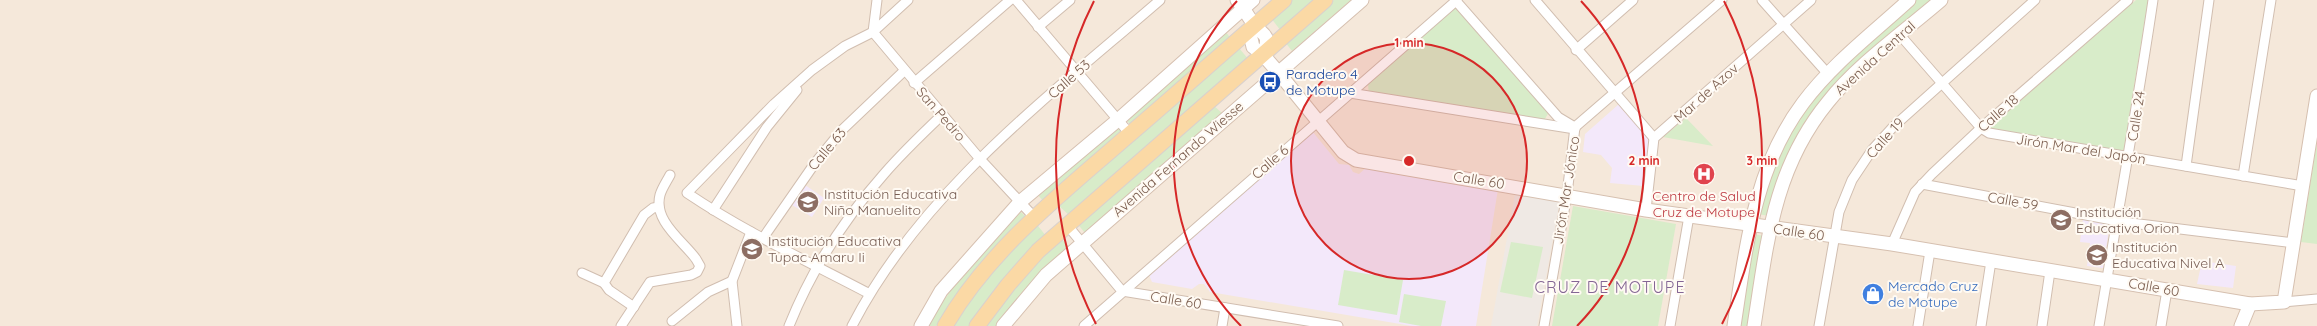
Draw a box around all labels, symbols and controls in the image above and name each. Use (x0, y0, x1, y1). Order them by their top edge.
street label: Avenida Central (1831, 17, 1919, 99)
text: 1 min (1394, 35, 1424, 50)
street label: Calle 53 (1044, 56, 1094, 102)
street label: Mar de Azov (1670, 59, 1742, 127)
place label: Paradero 4 de Motupe (1286, 65, 1358, 99)
bus stop icon: Paradero 4 de Motupe (1257, 69, 1283, 95)
street label: San Pedro (912, 83, 970, 145)
street label: Calle 18 (1974, 90, 2022, 136)
street label: Calle 24 (2123, 90, 2149, 142)
street label: Avenida Fernando Wiesse (1109, 97, 1247, 221)
street label: Calle 19 (1862, 114, 1908, 162)
street label: Calle 63 (804, 124, 850, 174)
street label: Jirón Mar del Japón (2015, 130, 2147, 168)
street label: Jirón Mar Jónico (1549, 135, 1583, 245)
street label: Calle 6 (1248, 141, 1293, 183)
text: 2 min (1628, 153, 1660, 168)
text: 3 min (1747, 153, 1777, 168)
centre of rings (1402, 154, 1416, 168)
hospital icon: Centro de Salud Cruz de Motupe (1691, 161, 1717, 187)
street label: Calle 60 (1452, 167, 1506, 193)
place label: Institución Educativa Niño Manuelito (824, 185, 957, 219)
place label: Centro de Salud Cruz de Motupe (1652, 187, 1756, 221)
street label: Calle 59 (1986, 188, 2040, 214)
school or university icon: Institución Educativa Niño Manuelito (795, 189, 821, 215)
place label: Institución Educativa Orion (2076, 203, 2179, 237)
school or university icon: Institución Educativa Orion (2048, 207, 2074, 233)
street label: Calle 60 (1772, 220, 1826, 244)
place label: Institución Educativa Tupac Amaru Ii (768, 232, 901, 266)
school or university icon: Institución Educativa Tupac Amaru Ii (739, 236, 765, 262)
place label: Institución Educativa Nivel A (2112, 238, 2224, 272)
school or university icon: Institución Educativa Nivel A (2084, 242, 2110, 268)
street label: Calle 60 (2127, 274, 2181, 300)
district label: CRUZ DE MOTUPE (1535, 277, 1686, 297)
place label: Mercado Cruz de Motupe (1888, 277, 1979, 311)
shop icon: Mercado Cruz de Motupe (1860, 281, 1886, 307)
street label: Calle 60 (1149, 287, 1203, 313)

